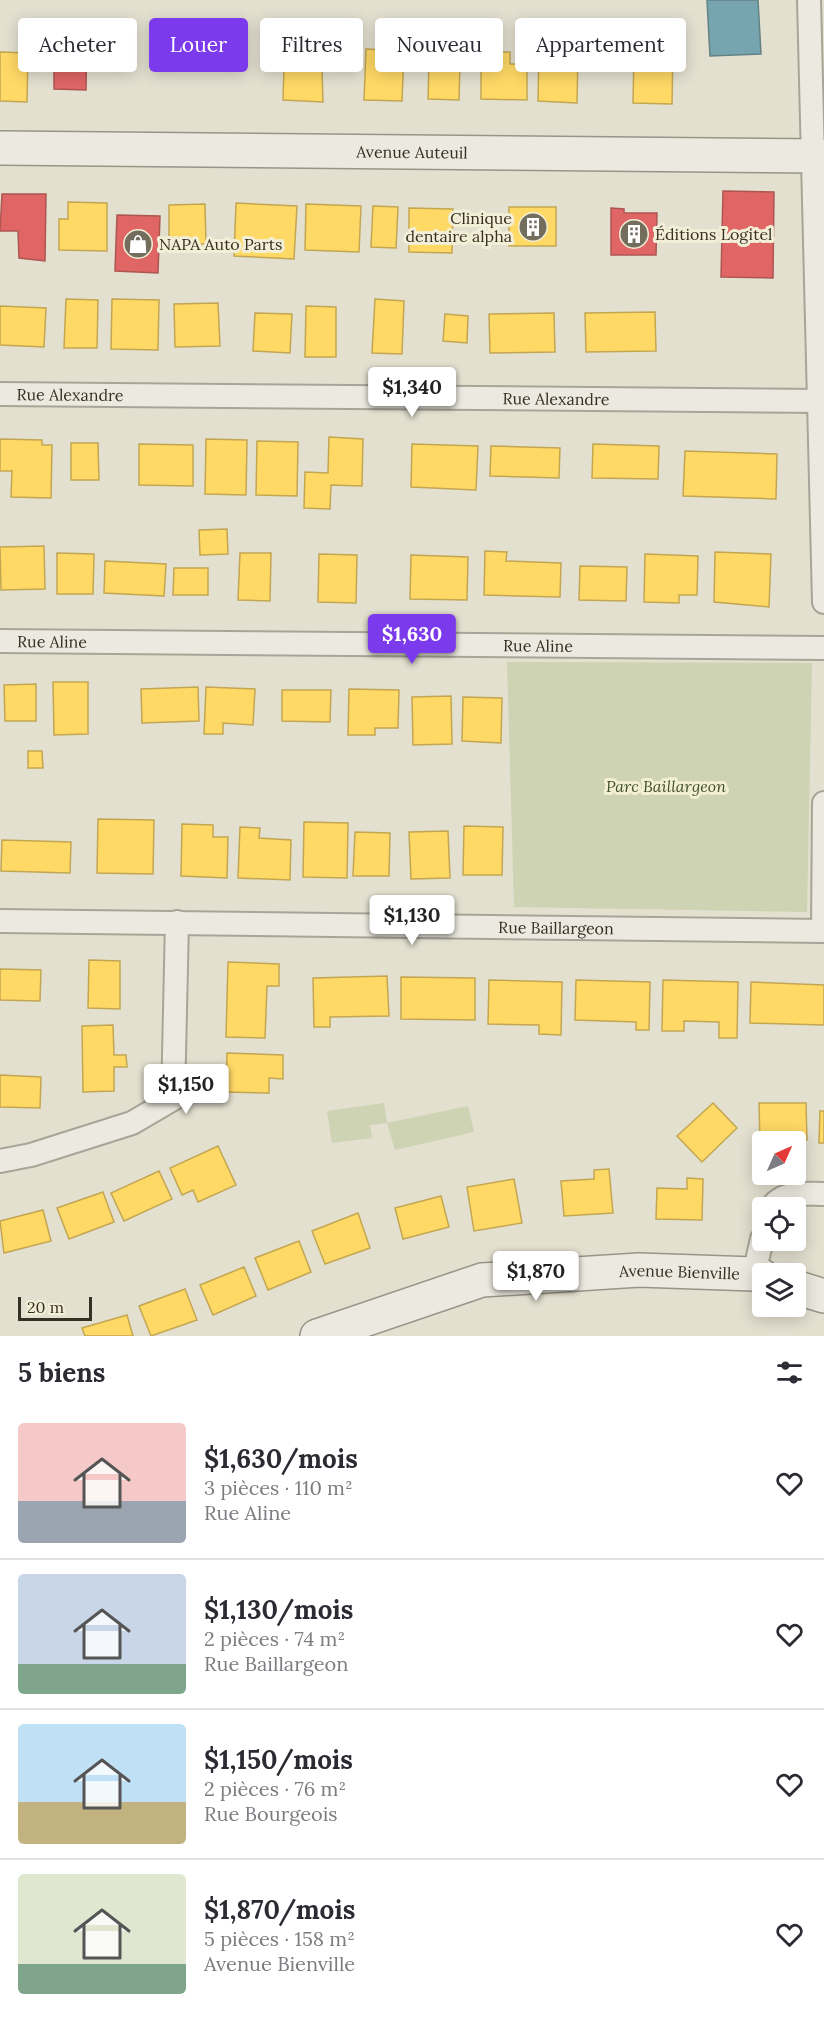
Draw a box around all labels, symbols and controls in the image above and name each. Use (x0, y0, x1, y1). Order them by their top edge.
chip: Acheter (18, 18, 137, 72)
chip: Louer (149, 18, 248, 72)
chip: Filtres (260, 18, 363, 72)
chip: Nouveau (375, 18, 503, 72)
chip: Appartement (515, 18, 686, 72)
street label: Avenue Auteuil (355, 141, 468, 163)
place label: Clinique dentaire alpha (406, 208, 512, 246)
building icon: Clinique dentaire alpha (517, 211, 549, 243)
building icon: Éditions Logitel (618, 218, 650, 250)
place label: Éditions Logitel (655, 224, 772, 244)
shop icon: NAPA Auto Parts (122, 228, 154, 260)
place label: NAPA Auto Parts (159, 234, 282, 254)
pin: $1,340 (363, 367, 461, 418)
text: $1,340 (382, 374, 442, 399)
street label: Rue Alexandre (16, 384, 124, 405)
street label: Rue Alexandre (502, 388, 610, 409)
pin: $1,630 (363, 614, 461, 665)
text: $1,630 (382, 621, 442, 646)
street label: Rue Aline (17, 631, 87, 652)
street label: Rue Aline (503, 635, 573, 656)
park label: Parc Baillargeon (606, 776, 726, 796)
pin: $1,130 (363, 895, 461, 946)
text: $1,130 (384, 902, 440, 927)
street label: Rue Baillargeon (498, 917, 614, 938)
pin: $1,150 (137, 1064, 235, 1115)
text: $1,150 (158, 1071, 214, 1096)
north arrow (752, 1131, 806, 1185)
map controls (752, 1131, 806, 1317)
button: locate (752, 1197, 806, 1251)
pin: $1,870 (487, 1251, 585, 1302)
text: $1,870 (507, 1258, 565, 1283)
street label: Avenue Bienville (617, 1260, 741, 1284)
button: layers (752, 1263, 806, 1317)
scale bar (18, 1294, 92, 1322)
text: 20 m (27, 1297, 64, 1317)
text: 5 biens (18, 1356, 105, 1389)
icon: filters (773, 1356, 806, 1389)
text: $1,630/mois (204, 1442, 358, 1475)
icon: home (66, 1447, 138, 1519)
icon: heart (773, 1467, 806, 1500)
text: 3 pièces · 110 m² (204, 1475, 353, 1500)
text: Rue Aline (204, 1500, 291, 1525)
text: $1,130/mois (204, 1593, 353, 1626)
icon: home (66, 1598, 138, 1670)
icon: heart (773, 1618, 806, 1651)
text: 2 pièces · 74 m² (204, 1626, 345, 1651)
text: Rue Baillargeon (204, 1651, 348, 1676)
text: $1,150/mois (204, 1743, 353, 1776)
icon: home (66, 1748, 138, 1820)
icon: heart (773, 1768, 806, 1801)
text: 2 pièces · 76 m² (204, 1776, 346, 1801)
text: Rue Bourgeois (204, 1801, 338, 1826)
text: $1,870/mois (204, 1893, 355, 1926)
icon: home (66, 1898, 138, 1970)
icon: heart (773, 1918, 806, 1951)
text: 5 pièces · 158 m² (204, 1926, 355, 1951)
text: Avenue Bienville (204, 1951, 355, 1976)

